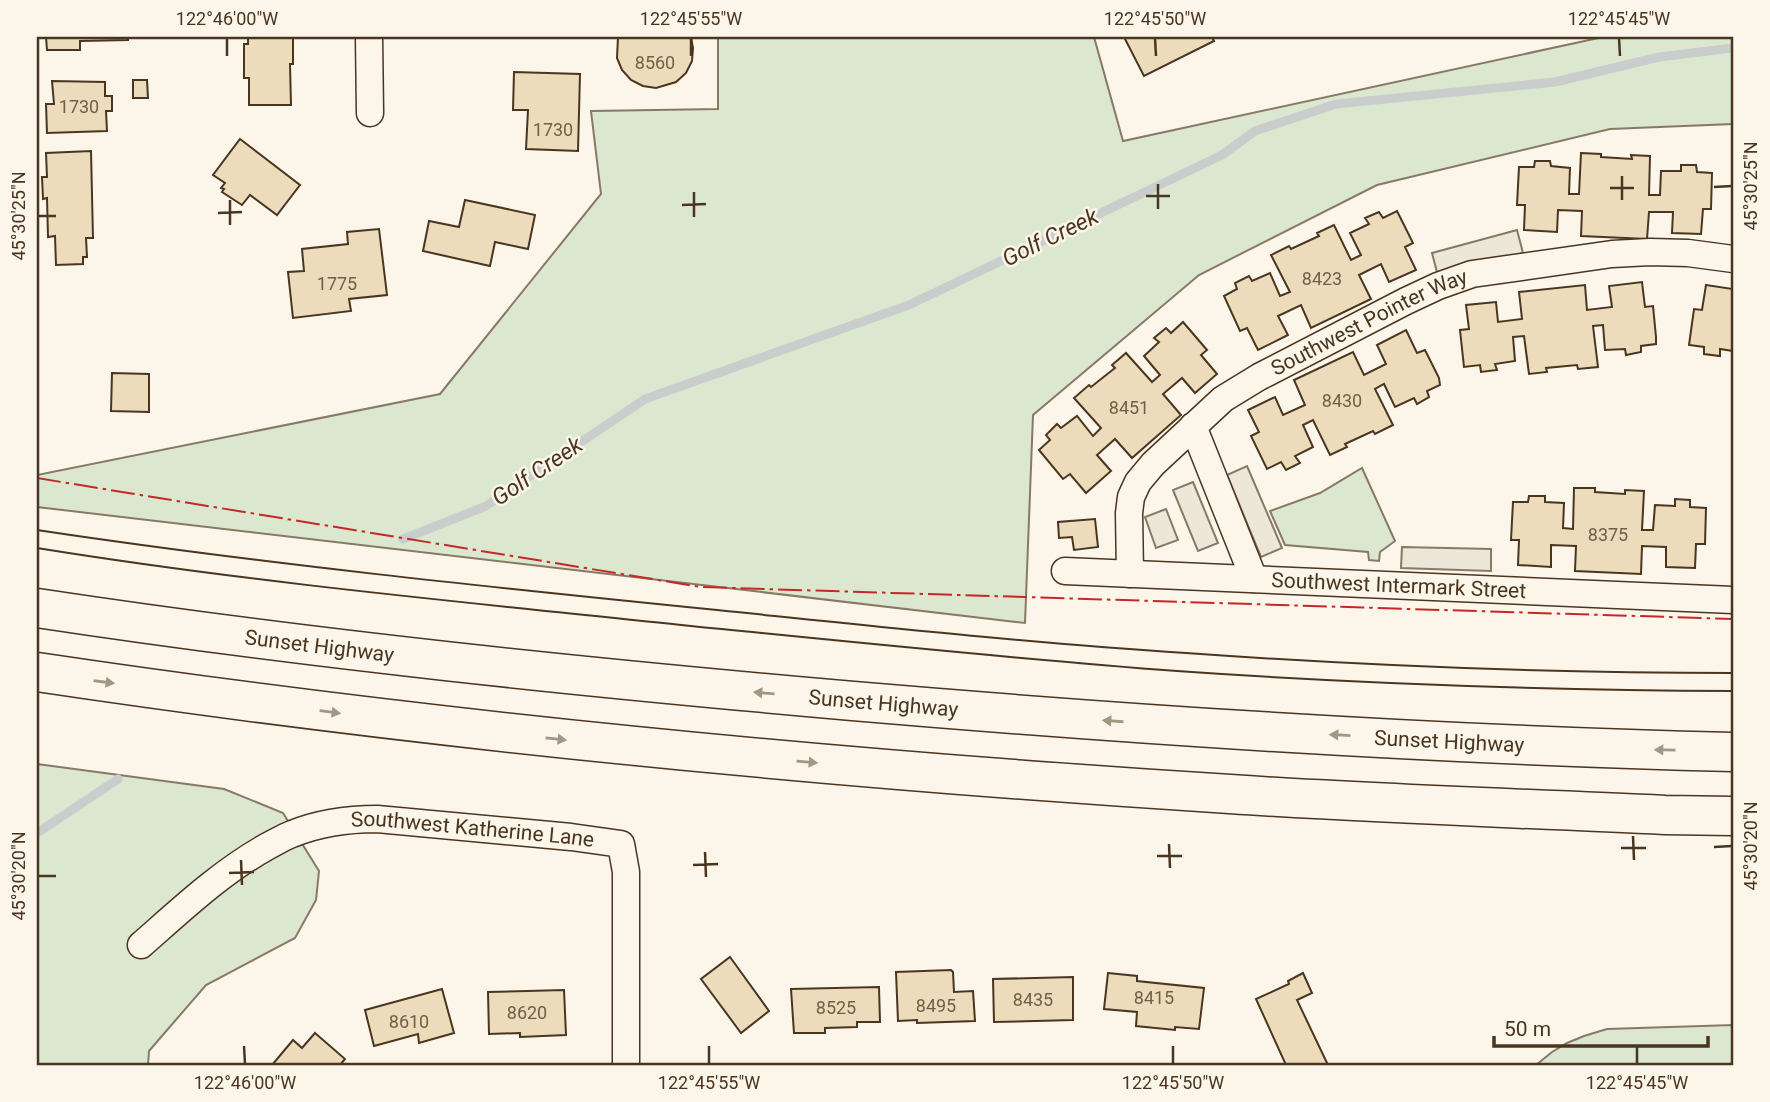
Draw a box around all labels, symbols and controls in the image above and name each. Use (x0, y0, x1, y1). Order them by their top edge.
text: 122°46'00"W (176, 8, 278, 29)
text: 122°45'55"W (640, 8, 742, 29)
text: 122°45'50"W (1104, 8, 1206, 29)
text: 122°45'45"W (1568, 8, 1670, 29)
house number: 8560 (635, 52, 675, 73)
house number: 1730 (59, 96, 99, 117)
house number: 1730 (533, 119, 573, 140)
text: 45°30'25"N (1740, 141, 1761, 231)
text: 45°30'25"N (8, 171, 29, 261)
water label: Golf Creek (998, 202, 1103, 272)
street label: Southwest Pointer Way (1267, 265, 1471, 381)
house number: 8423 (1302, 268, 1342, 289)
house number: 1775 (317, 273, 357, 294)
house number: 8430 (1322, 390, 1362, 411)
house number: 8451 (1109, 397, 1149, 418)
water label: Golf Creek (487, 431, 588, 512)
house number: 8375 (1588, 524, 1628, 545)
street label: Southwest Intermark Street (1271, 568, 1527, 603)
street label: Sunset Highway (243, 625, 395, 667)
one-way arrow (93, 677, 115, 688)
street label: Sunset Highway (808, 685, 959, 722)
one-way arrow (753, 687, 775, 698)
one-way arrow (319, 706, 341, 717)
one-way arrow (1102, 715, 1124, 726)
street label: Sunset Highway (1374, 726, 1525, 757)
one-way arrow (1329, 730, 1351, 741)
one-way arrow (545, 734, 567, 745)
one-way arrow (1654, 745, 1676, 756)
one-way arrow (796, 757, 818, 768)
text: 45°30'20"N (1740, 801, 1761, 891)
street label: Southwest Katherine Lane (350, 807, 596, 852)
text: 45°30'20"N (8, 831, 29, 921)
house number: 8415 (1134, 987, 1174, 1008)
house number: 8435 (1013, 989, 1053, 1010)
house number: 8495 (916, 995, 956, 1016)
house number: 8525 (816, 997, 856, 1018)
house number: 8620 (507, 1002, 547, 1023)
scale bar (1494, 1004, 1707, 1048)
house number: 8610 (389, 1011, 429, 1032)
text: 50 m (1504, 1017, 1551, 1041)
text: 122°46'00"W (194, 1072, 296, 1093)
text: 122°45'55"W (658, 1072, 760, 1093)
text: 122°45'50"W (1122, 1072, 1224, 1093)
text: 122°45'45"W (1586, 1072, 1688, 1093)

